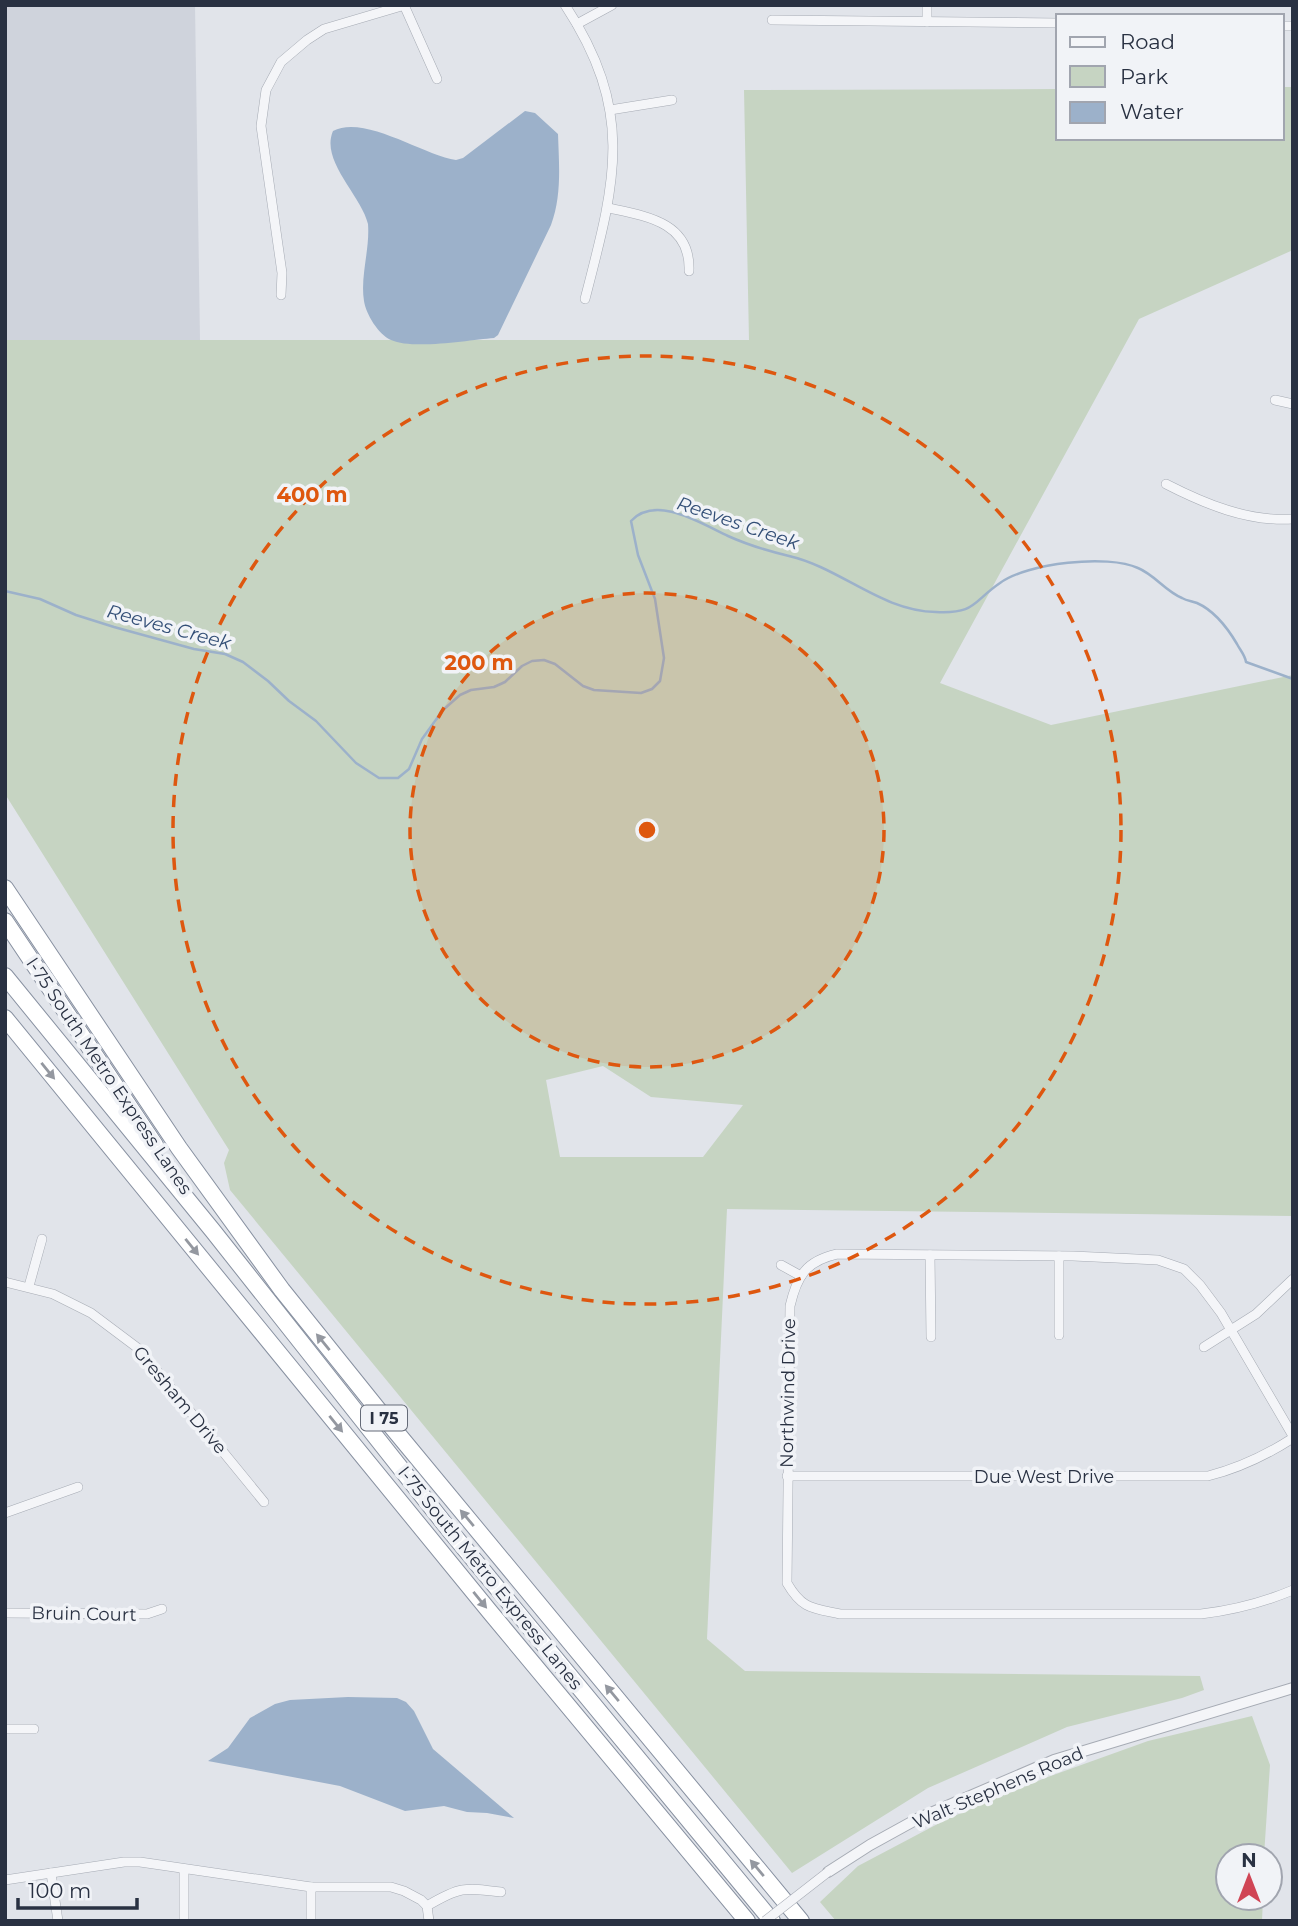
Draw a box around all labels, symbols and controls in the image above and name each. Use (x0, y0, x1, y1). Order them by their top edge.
legend (1056, 14, 1284, 140)
text: Road (1120, 29, 1175, 54)
text: Park (1120, 64, 1168, 89)
text: Water (1120, 99, 1184, 124)
text: 400 m (277, 482, 347, 507)
water label: Reeves Creek (674, 491, 803, 555)
water label: Reeves Creek (104, 599, 234, 655)
text: 200 m (445, 650, 513, 675)
centre of rings (635, 818, 659, 842)
street label: I-75 South Metro Express Lanes (21, 953, 197, 1199)
one-way arrow (41, 1062, 56, 1080)
one-way arrow (184, 1239, 199, 1256)
street label: Northwind Drive (776, 1318, 800, 1468)
one-way arrow (316, 1333, 331, 1351)
street label: Gresham Drive (128, 1341, 232, 1459)
road number: I 75 (361, 1406, 407, 1430)
one-way arrow (328, 1415, 343, 1432)
street label: I-75 South Metro Express Lanes (393, 1462, 587, 1694)
street label: Due West Drive (974, 1466, 1114, 1488)
one-way arrow (459, 1510, 474, 1528)
one-way arrow (472, 1591, 487, 1608)
street label: Bruin Court (31, 1602, 137, 1626)
one-way arrow (604, 1685, 619, 1703)
street label: Walt Stephens Road (909, 1742, 1087, 1834)
north arrow (1214, 1842, 1284, 1912)
text: N (1241, 1849, 1257, 1872)
one-way arrow (750, 1860, 765, 1877)
scale bar (18, 1867, 136, 1911)
text: 100 m (28, 1878, 91, 1903)

